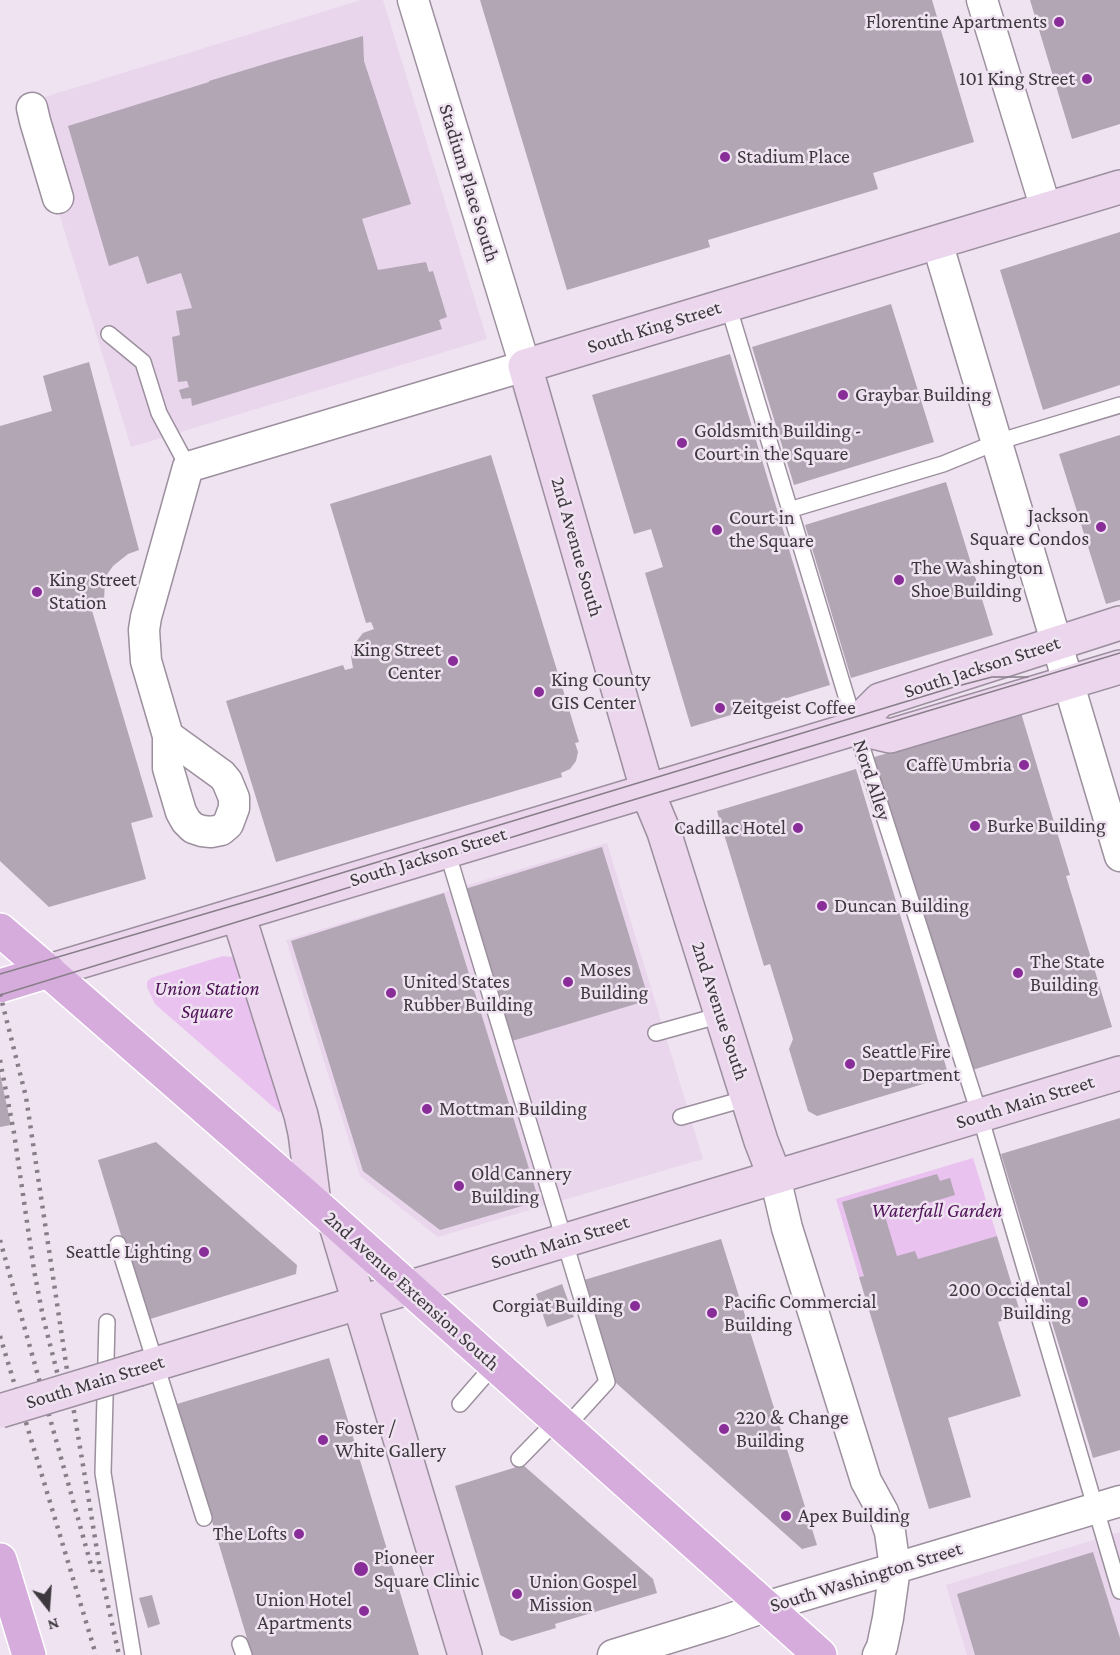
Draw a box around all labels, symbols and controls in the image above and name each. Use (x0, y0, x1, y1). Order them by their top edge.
place label: Florentine Apartments (866, 10, 1047, 34)
marker: Florentine Apartments (1052, 15, 1066, 29)
place label: 101 King Street (959, 67, 1075, 91)
marker: 101 King Street (1080, 72, 1094, 86)
street label: Stadium Place South (434, 101, 504, 265)
place label: Stadium Place (737, 145, 850, 169)
marker: Stadium Place (718, 150, 732, 164)
street label: South King Street (584, 295, 724, 359)
place label: Graybar Building (855, 383, 991, 407)
marker: Graybar Building (836, 388, 850, 402)
place label: Goldsmith Building - Court in the Square (694, 419, 862, 466)
marker: Goldsmith Building - Court in the Square (675, 436, 689, 450)
street label: 2nd Avenue South (546, 474, 608, 620)
place label: Jackson Square Condos (970, 504, 1089, 551)
place label: Court in the Square (729, 506, 814, 553)
marker: Jackson Square Condos (1094, 520, 1108, 534)
marker: Court in the Square (710, 523, 724, 537)
place label: The Washington Shoe Building (911, 556, 1043, 603)
place label: King Street Station (49, 568, 137, 615)
marker: The Washington Shoe Building (892, 573, 906, 587)
marker: King Street Station (30, 585, 44, 599)
street label: South Jackson Street (901, 630, 1063, 704)
place label: King Street Center (353, 638, 441, 685)
marker: King Street Center (446, 654, 460, 668)
place label: King County GIS Center (551, 668, 651, 715)
marker: King County GIS Center (532, 685, 546, 699)
place label: Zeitgeist Coffee (732, 696, 856, 720)
marker: Zeitgeist Coffee (713, 701, 727, 715)
street label: Nord Alley (848, 736, 896, 824)
place label: Caffè Umbria (906, 753, 1012, 777)
marker: Caffè Umbria (1017, 758, 1031, 772)
place label: Burke Building (987, 814, 1106, 838)
place label: Cadillac Hotel (674, 816, 786, 840)
marker: Burke Building (968, 819, 982, 833)
marker: Cadillac Hotel (791, 821, 805, 835)
street label: South Jackson Street (347, 822, 509, 892)
place label: Duncan Building (834, 894, 969, 918)
marker: Duncan Building (815, 899, 829, 913)
street label: 2nd Avenue South (686, 939, 754, 1083)
place label: The State Building (1030, 950, 1105, 997)
place label: Moses Building (580, 958, 648, 1005)
marker: The State Building (1011, 966, 1025, 980)
place label: United States Rubber Building (403, 970, 533, 1017)
marker: Moses Building (561, 975, 575, 989)
park label: Union Station Square (154, 977, 260, 1024)
marker: United States Rubber Building (384, 986, 398, 1000)
place label: Seattle Fire Department (862, 1040, 960, 1087)
marker: Seattle Fire Department (843, 1057, 857, 1071)
street label: South Main Street (953, 1070, 1097, 1134)
place label: Mottman Building (439, 1097, 587, 1121)
marker: Mottman Building (420, 1102, 434, 1116)
place label: Old Cannery Building (471, 1162, 572, 1209)
marker: Old Cannery Building (452, 1179, 466, 1193)
park label: Waterfall Garden (872, 1199, 1002, 1223)
street label: 2nd Avenue Extension South (319, 1206, 505, 1376)
street label: South Main Street (488, 1210, 632, 1274)
place label: Seattle Lighting (66, 1240, 192, 1264)
marker: Seattle Lighting (197, 1245, 211, 1259)
place label: 200 Occidental Building (949, 1278, 1071, 1325)
place label: Pacific Commercial Building (724, 1290, 877, 1337)
place label: Corgiat Building (492, 1294, 623, 1318)
marker: 200 Occidental Building (1076, 1295, 1090, 1309)
marker: Corgiat Building (628, 1299, 642, 1313)
marker: Pacific Commercial Building (705, 1306, 719, 1320)
street label: South Main Street (23, 1350, 167, 1414)
place label: 220 & Change Building (736, 1406, 849, 1453)
place label: Foster / White Gallery (335, 1416, 446, 1463)
marker: 220 & Change Building (717, 1422, 731, 1436)
marker: Foster / White Gallery (316, 1433, 330, 1447)
place label: Apex Building (798, 1504, 910, 1528)
marker: Apex Building (779, 1509, 793, 1523)
place label: The Lofts (213, 1522, 287, 1546)
marker: The Lofts (292, 1527, 306, 1541)
street label: South Washington Street (767, 1536, 965, 1618)
place label: Pioneer Square Clinic (374, 1546, 479, 1593)
marker: Pioneer Square Clinic (352, 1560, 370, 1578)
place label: Union Gospel Mission (529, 1570, 637, 1617)
north arrow (18, 1577, 78, 1637)
marker: Union Gospel Mission (510, 1587, 524, 1601)
place label: Union Hotel Apartments (255, 1588, 352, 1635)
marker: Union Hotel Apartments (357, 1604, 371, 1618)
text: N (46, 1615, 61, 1634)

